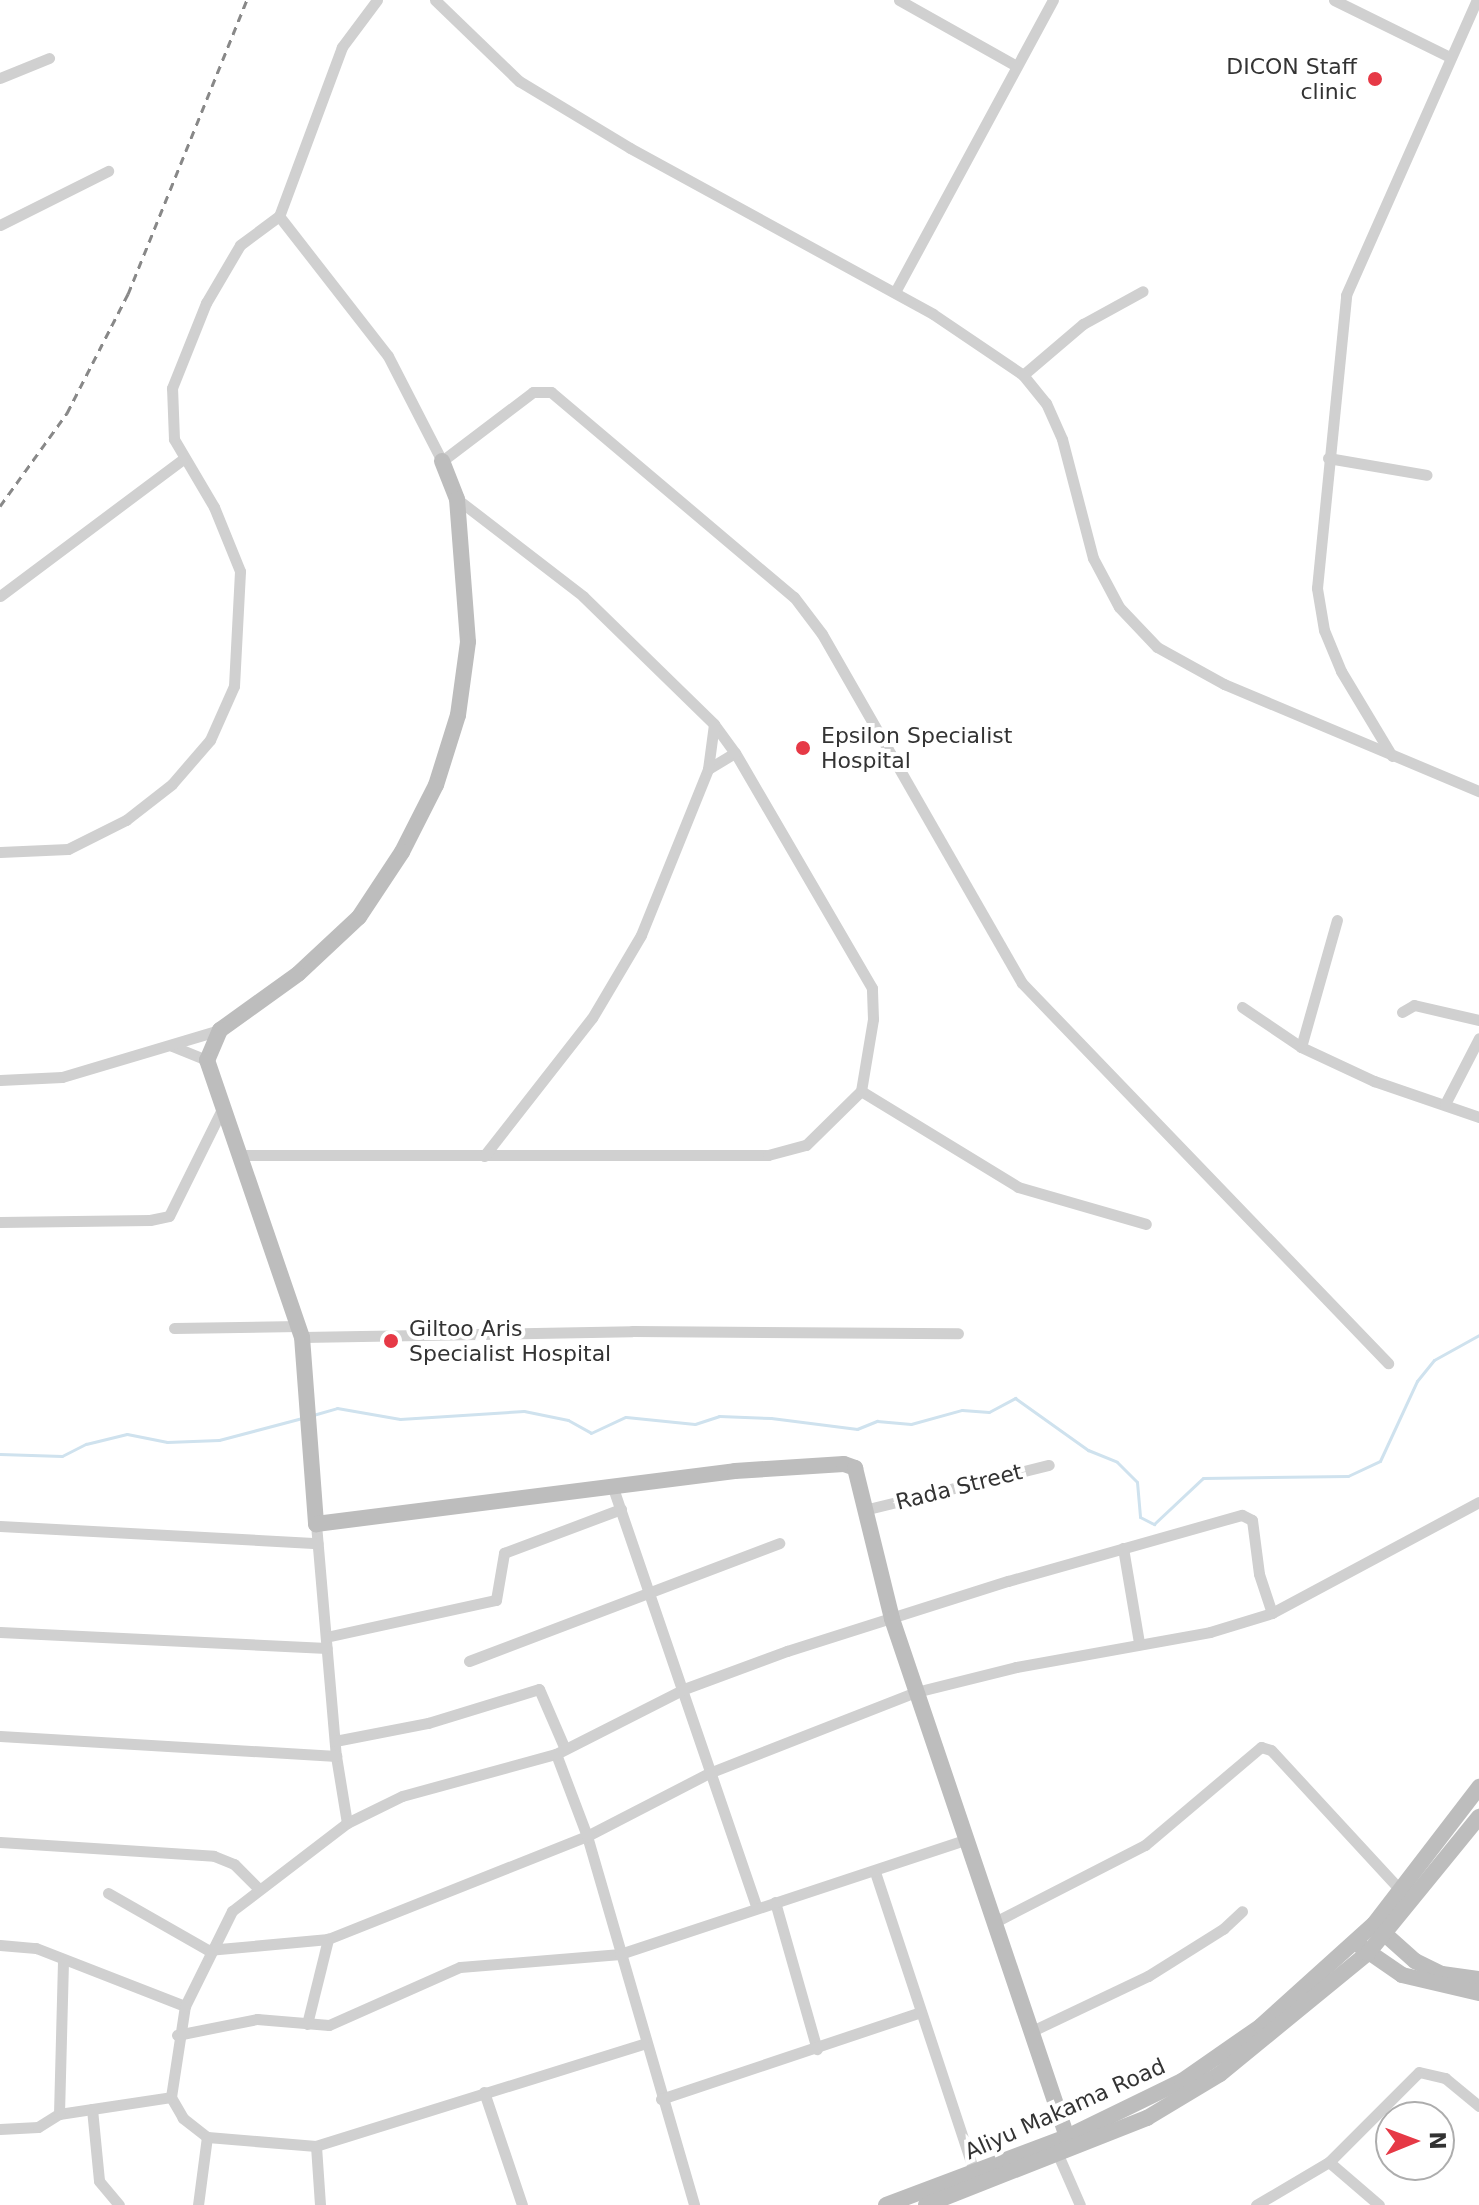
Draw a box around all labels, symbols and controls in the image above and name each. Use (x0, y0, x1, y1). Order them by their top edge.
place label: DICON Staff clinic (1226, 53, 1357, 104)
marker: DICON Staff clinic (1364, 68, 1386, 90)
place label: Epsilon Specialist Hospital (821, 722, 1012, 774)
marker: Epsilon Specialist Hospital (792, 737, 814, 759)
place label: Giltoo Aris Specialist Hospital (409, 1315, 611, 1366)
marker: Giltoo Aris Specialist Hospital (380, 1330, 402, 1352)
street label: Rada Street (893, 1459, 1025, 1515)
street label: Aliyu Makama Road (961, 2053, 1169, 2165)
north arrow (1375, 2101, 1455, 2181)
text: N (1425, 2131, 1450, 2150)

